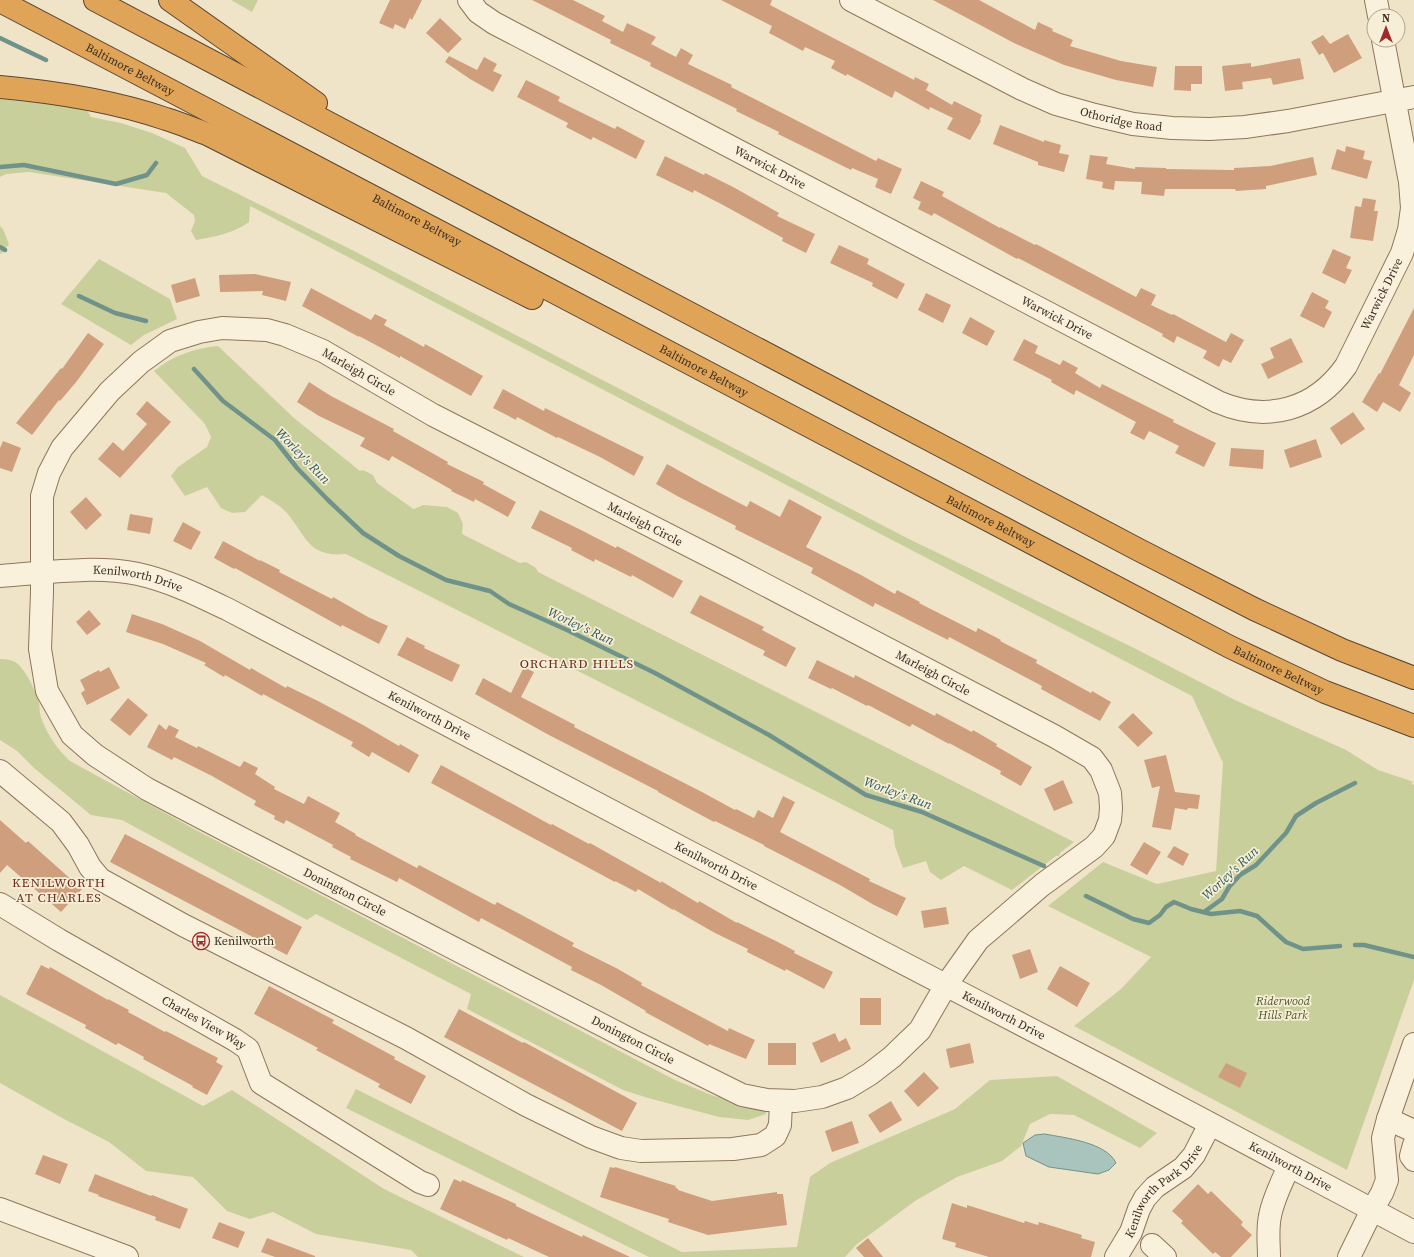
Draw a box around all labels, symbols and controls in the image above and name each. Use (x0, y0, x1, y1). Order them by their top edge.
north arrow (1366, 8, 1406, 48)
text: N (1382, 11, 1390, 26)
street label: Baltimore Beltway (83, 39, 178, 100)
street label: Othoridge Road (1078, 103, 1163, 135)
street label: Warwick Drive (731, 142, 809, 193)
street label: Baltimore Beltway (370, 190, 465, 250)
street label: Warwick Drive (1357, 255, 1406, 333)
street label: Warwick Drive (1018, 292, 1096, 343)
street label: Baltimore Beltway (657, 341, 752, 401)
street label: Marleigh Circle (319, 344, 399, 400)
water label: Worley's Run (272, 424, 334, 488)
street label: Baltimore Beltway (943, 491, 1039, 552)
street label: Marleigh Circle (605, 498, 685, 550)
street label: Kenilworth Drive (93, 562, 185, 596)
water label: Worley's Run (545, 603, 617, 649)
street label: Baltimore Beltway (1231, 642, 1327, 699)
street label: Marleigh Circle (893, 647, 973, 699)
district label: ORCHARD HILLS (520, 655, 634, 672)
street label: Kenilworth Drive (385, 687, 474, 744)
water label: Worley's Run (862, 773, 935, 813)
street label: Kenilworth Drive (672, 838, 761, 894)
water label: Worley's Run (1198, 842, 1262, 903)
street label: Donington Circle (301, 864, 389, 920)
district label: KENILWORTH AT CHARLES (12, 874, 106, 906)
bus stop icon: Kenilworth (191, 931, 211, 951)
place label: Kenilworth (214, 933, 274, 949)
street label: Kenilworth Drive (959, 987, 1048, 1044)
street label: Charles View Way (159, 992, 250, 1054)
park label: Riderwood Hills Park (1255, 993, 1311, 1023)
street label: Donington Circle (589, 1012, 677, 1068)
street label: Kenilworth Drive (1246, 1138, 1335, 1195)
street label: Kenilworth Park Drive (1121, 1142, 1206, 1241)

